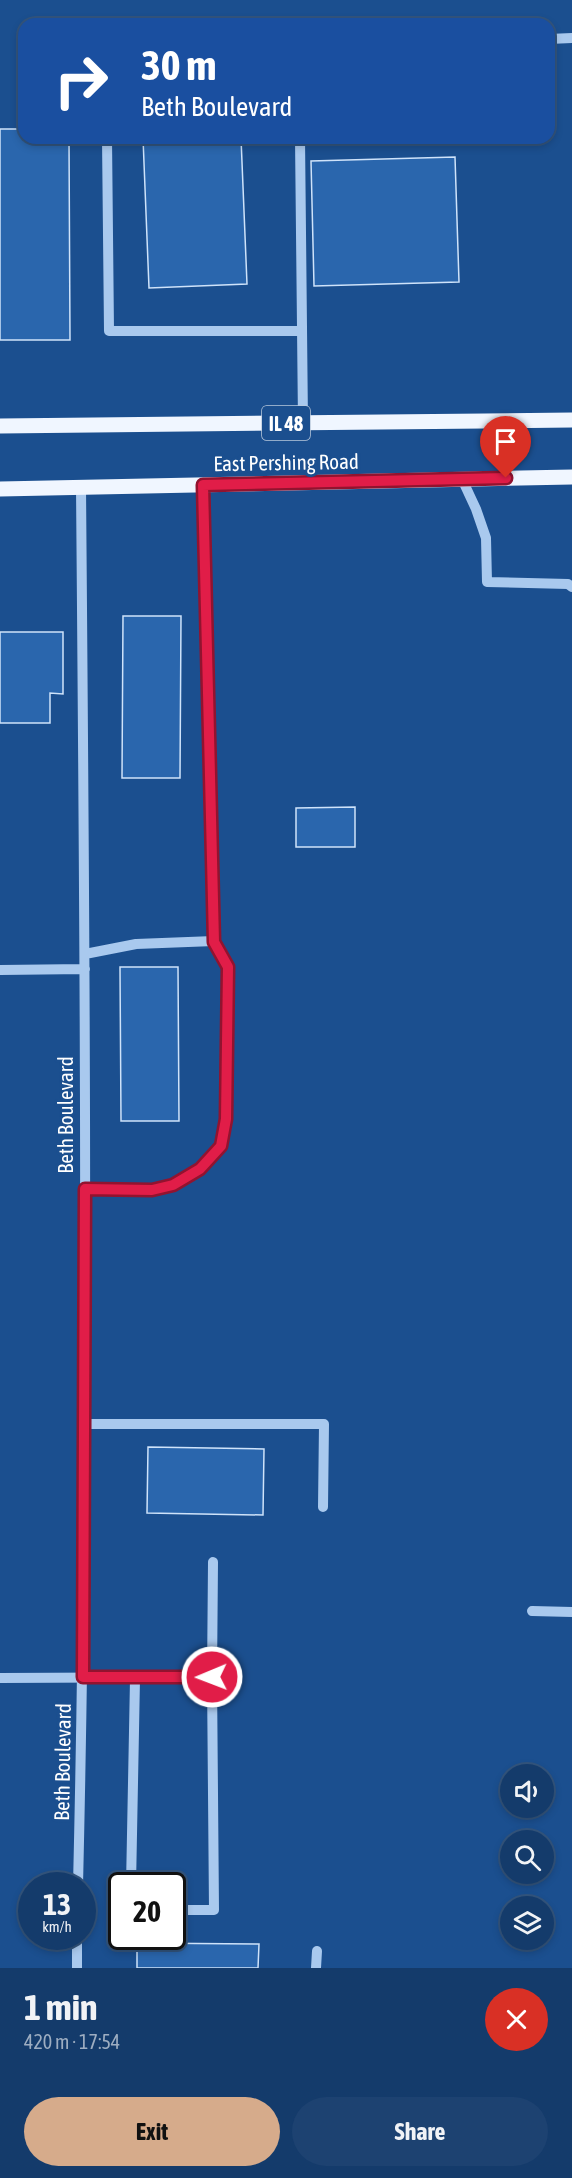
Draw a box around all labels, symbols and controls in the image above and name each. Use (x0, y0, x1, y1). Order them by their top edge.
text: 30 m (141, 41, 216, 89)
icon: right (42, 42, 120, 120)
text: Beth Boulevard (141, 91, 292, 122)
road number: IL 48 (262, 406, 310, 440)
pin (480, 416, 531, 478)
icon: arrive (489, 425, 522, 458)
street label: East Pershing Road (213, 449, 359, 475)
street label: Beth Boulevard (53, 1056, 77, 1174)
position arrow (180, 1645, 244, 1709)
street label: Beth Boulevard (49, 1703, 75, 1821)
map controls (500, 1764, 554, 1950)
button: sound (500, 1764, 554, 1818)
button: search (500, 1830, 554, 1884)
speed limit sign: 20 (108, 1872, 186, 1950)
text: 13 (43, 1887, 71, 1921)
button: layers (500, 1896, 554, 1950)
text: km/h (42, 1918, 72, 1935)
text: 1 min (24, 1986, 98, 2028)
button: close (485, 1988, 548, 2051)
text: 420 m · 17:54 (24, 2030, 120, 2053)
button: Exit (24, 2097, 280, 2166)
button: Share (292, 2097, 548, 2166)

